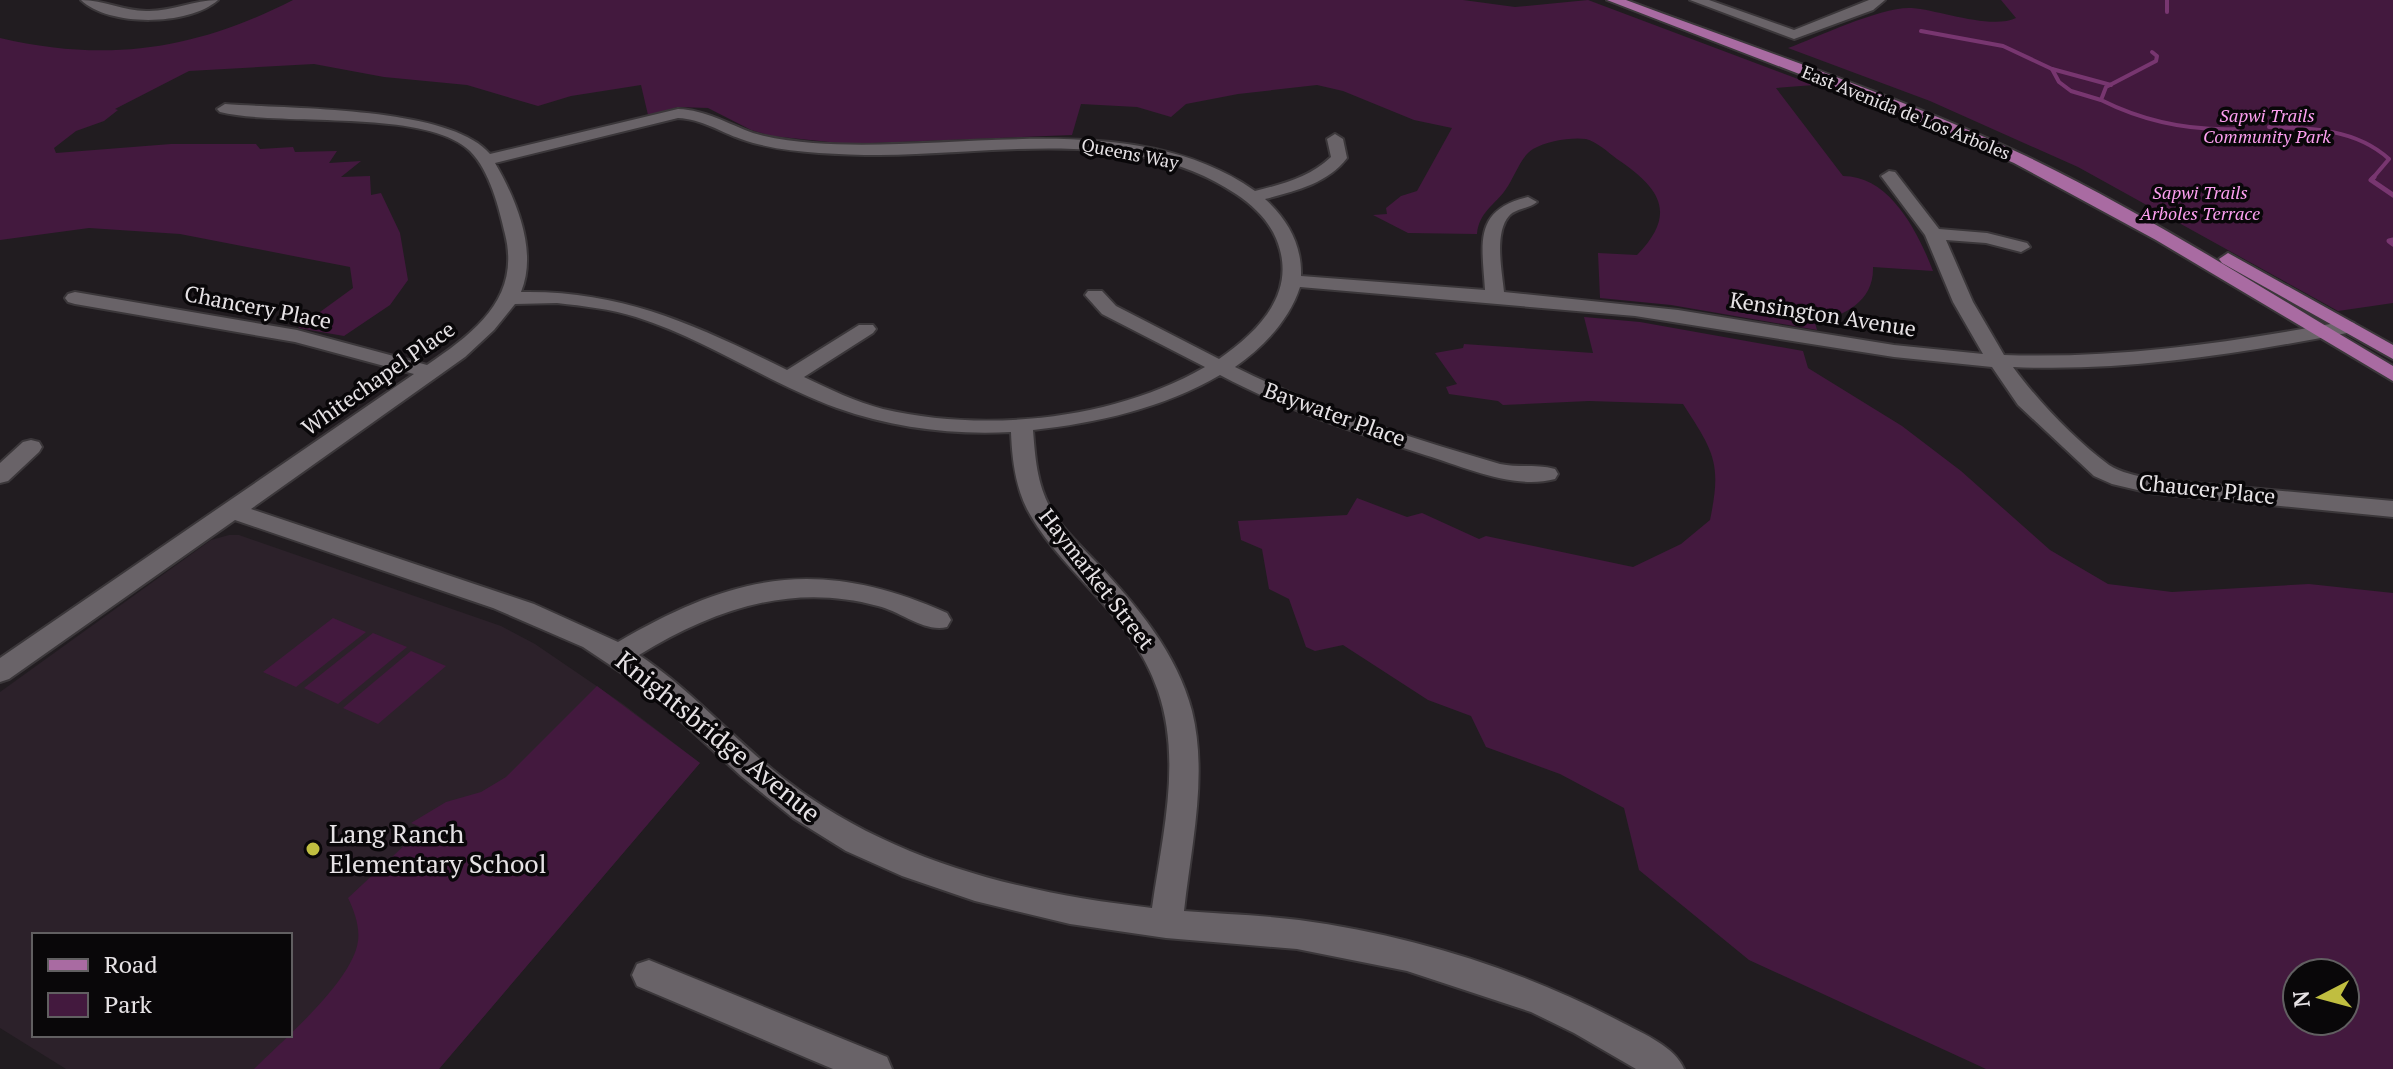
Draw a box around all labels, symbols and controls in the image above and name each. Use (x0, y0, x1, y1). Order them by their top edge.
street label: East Avenida de Los Arboles (1799, 59, 2014, 165)
park label: Sapwi Trails Community Park (2203, 103, 2331, 148)
street label: Queens Way (1080, 132, 1182, 174)
park label: Sapwi Trails Arboles Terrace (2139, 180, 2260, 225)
street label: Chancery Place (182, 278, 334, 335)
street label: Kensington Avenue (1728, 284, 1918, 343)
street label: Whitechapel Place (295, 314, 460, 441)
street label: Baywater Place (1261, 375, 1410, 453)
street label: Chaucer Place (2137, 467, 2277, 510)
street label: Haymarket Street (1033, 502, 1162, 655)
street label: Knightsbridge Avenue (609, 643, 828, 829)
place label: Lang Ranch Elementary School (329, 816, 547, 880)
marker: Lang Ranch Elementary School (304, 840, 322, 858)
legend (32, 933, 292, 1037)
text: Road (104, 948, 158, 980)
north arrow (2281, 957, 2361, 1037)
text: Park (104, 988, 153, 1020)
text: N (2285, 989, 2316, 1009)

